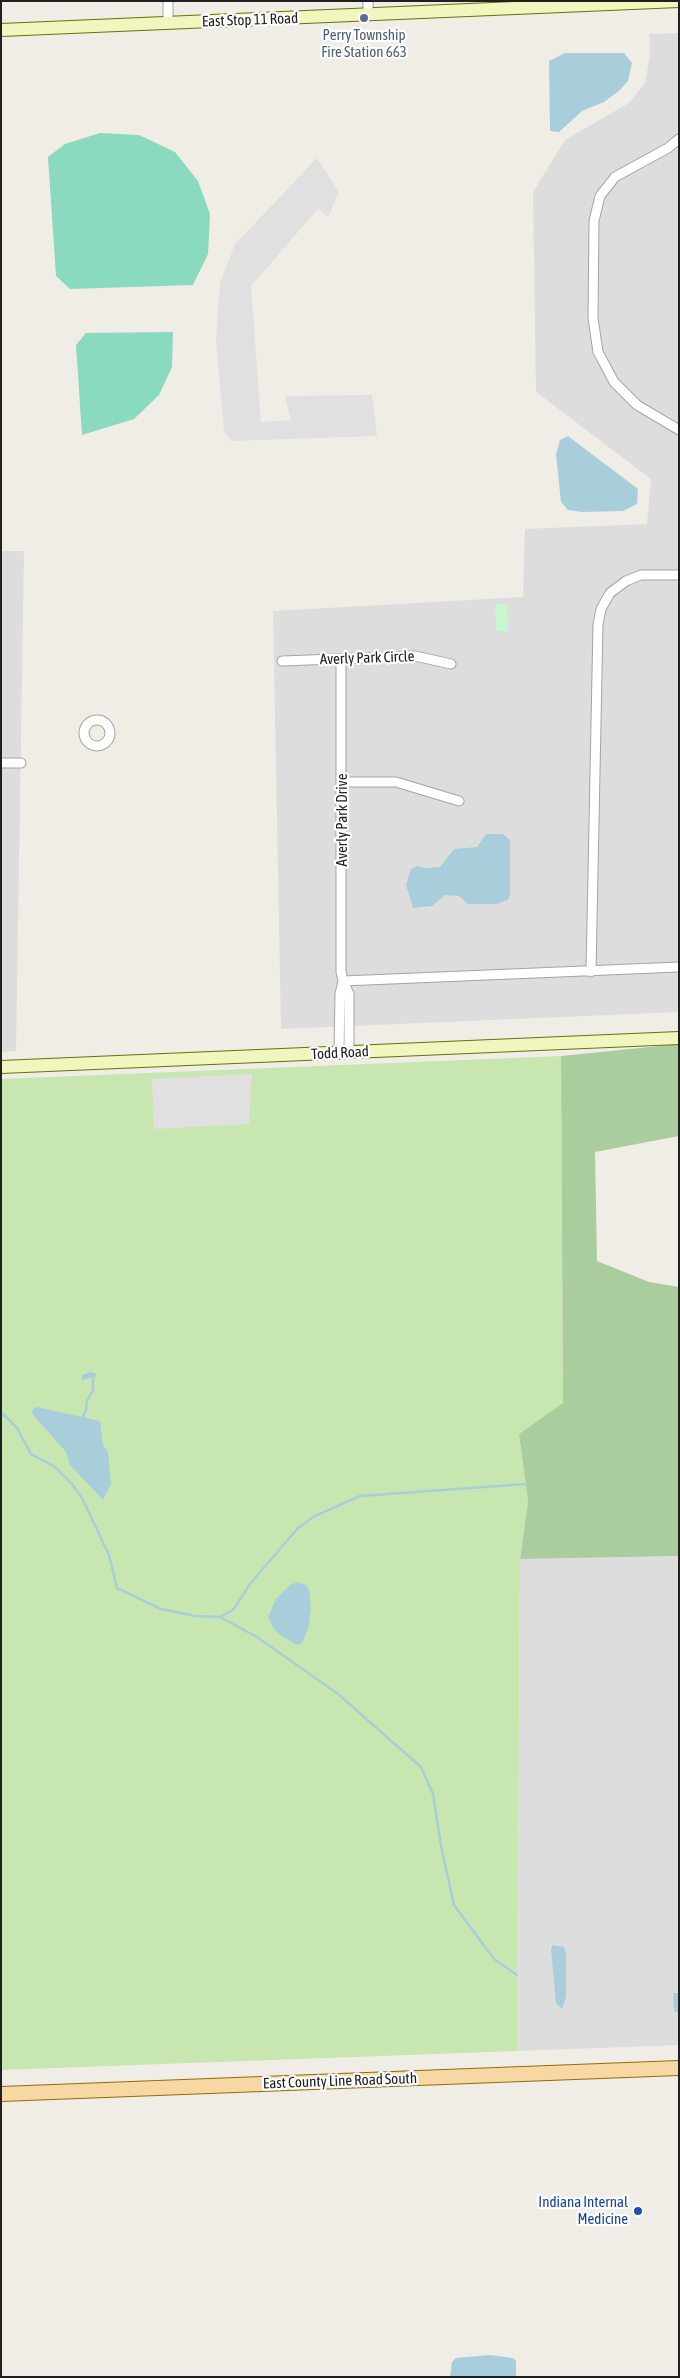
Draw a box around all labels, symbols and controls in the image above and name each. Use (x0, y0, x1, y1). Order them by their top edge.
street label: East Stop 11 Road (201, 9, 299, 31)
marker: Perry Township Fire Station 663 (358, 12, 370, 24)
place label: Perry Township Fire Station 663 (321, 26, 407, 61)
street label: Averly Park Circle (319, 647, 415, 669)
street label: Averly Park Drive (333, 774, 351, 866)
street label: Todd Road (311, 1043, 369, 1063)
street label: East County Line Road South (263, 2069, 417, 2093)
place label: Indiana Internal Medicine (538, 2193, 628, 2228)
marker: Indiana Internal Medicine (632, 2205, 644, 2217)

